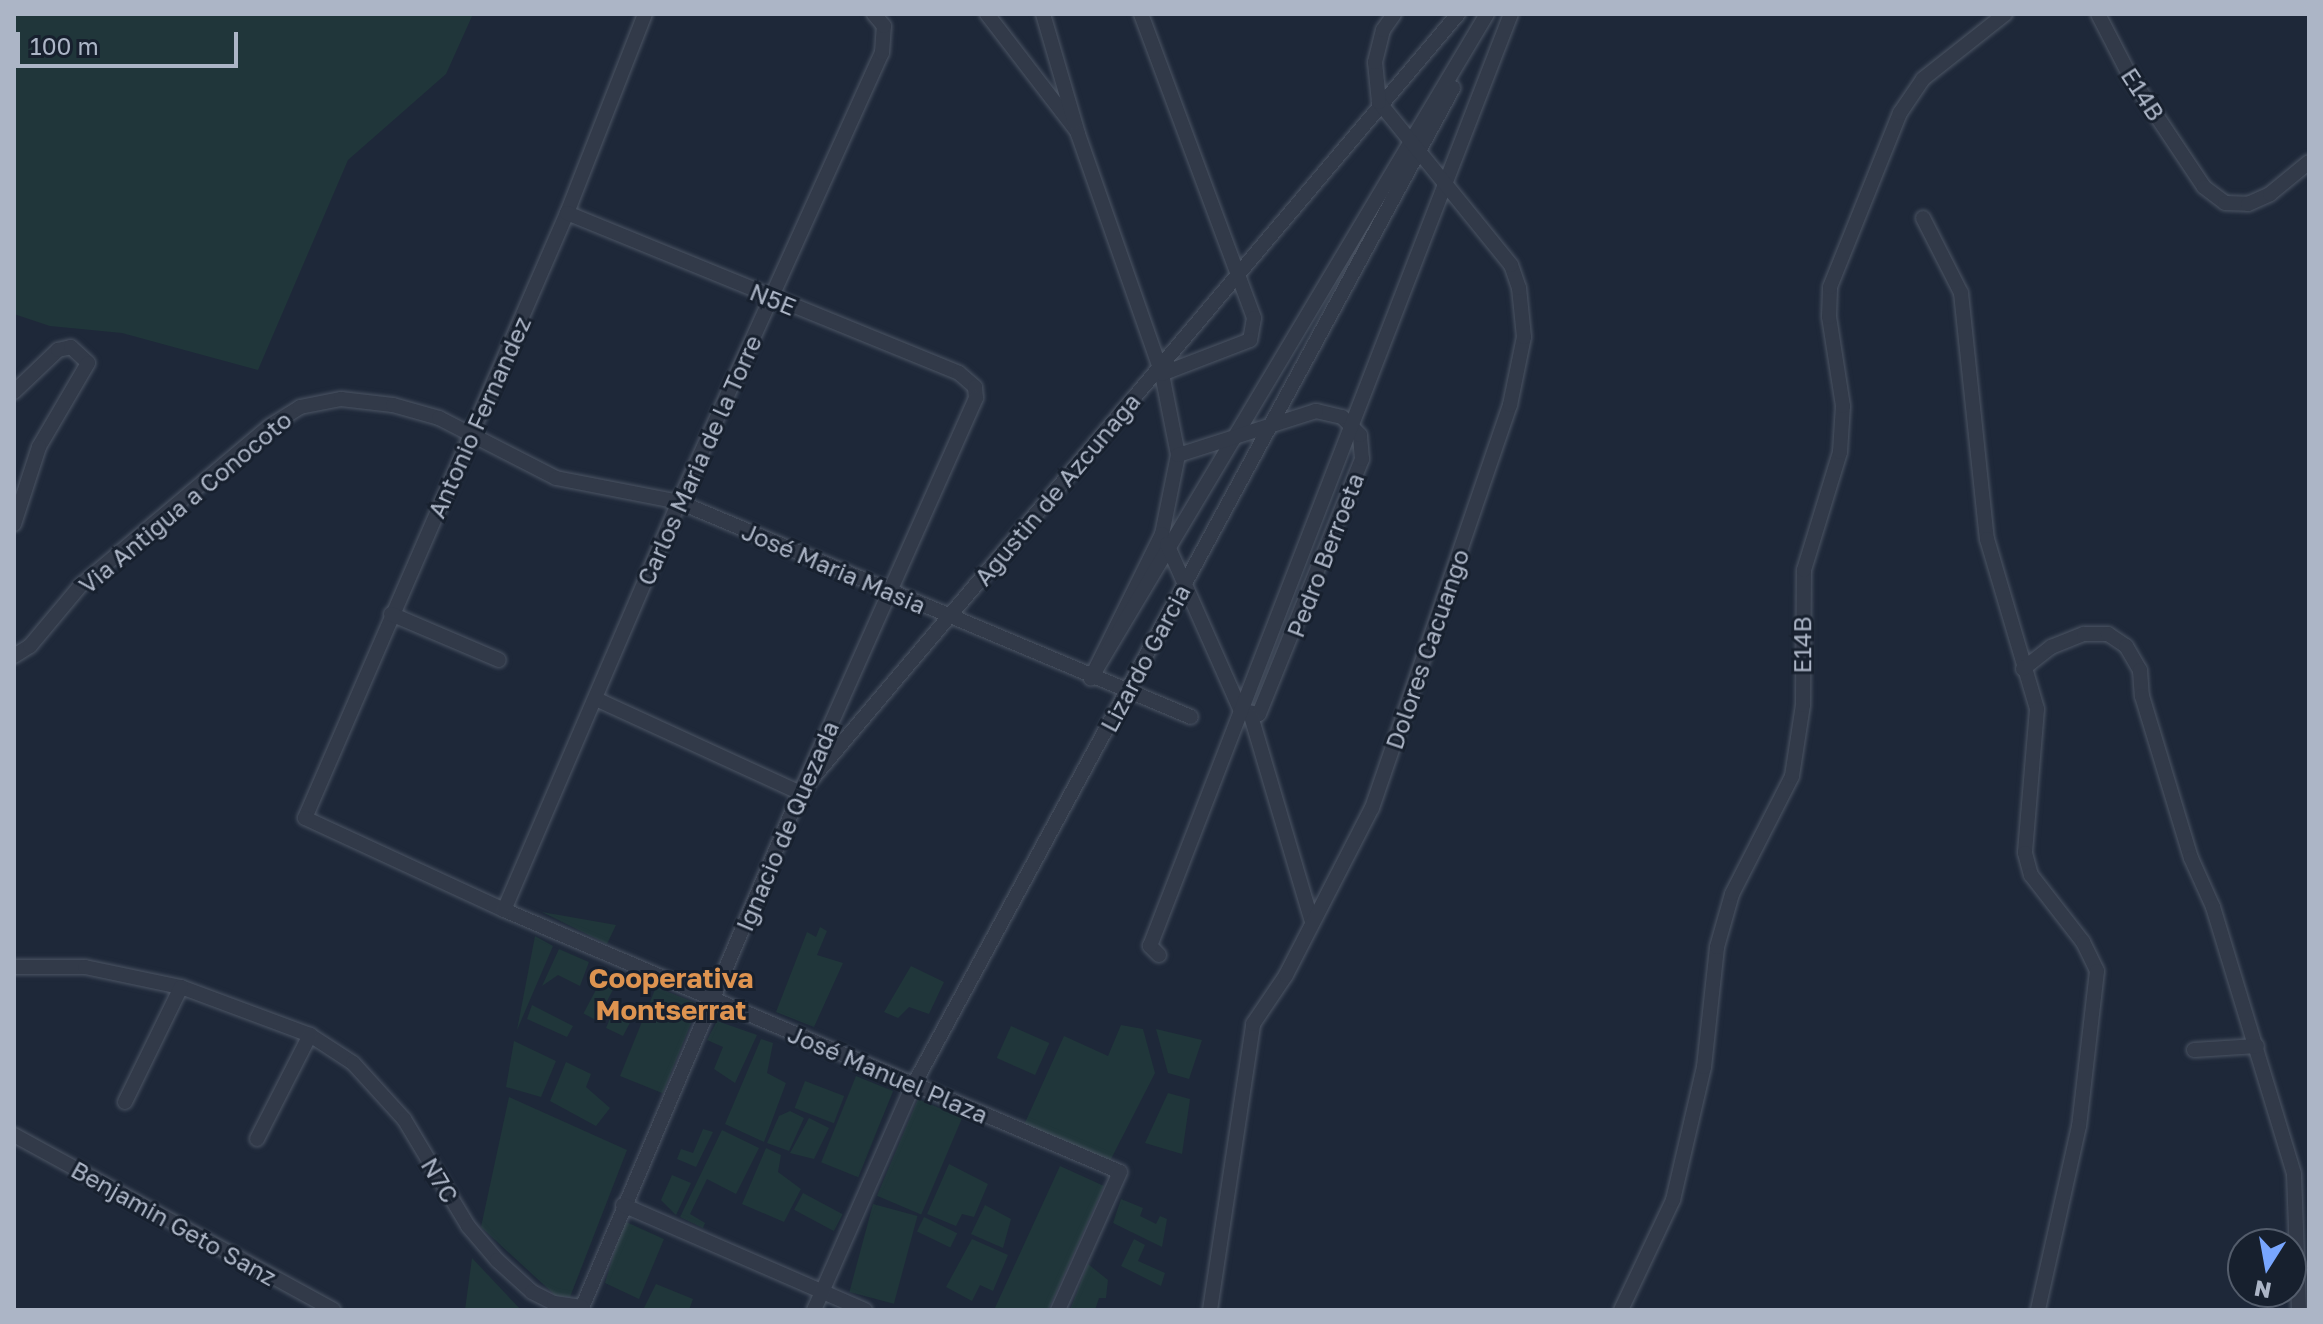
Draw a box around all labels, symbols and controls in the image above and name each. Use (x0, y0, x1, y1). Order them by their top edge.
scale bar (20, 16, 242, 66)
text: 100 m (30, 31, 99, 60)
street label: E14B (2115, 62, 2171, 126)
street label: N5E (746, 277, 800, 321)
street label: Antonio Fernandez (422, 312, 536, 522)
street label: Carlos Maria de la Torre (631, 330, 767, 590)
street label: Agustin de Azcunaga (968, 387, 1146, 591)
street label: Via Antigua a Conocoto (73, 405, 297, 599)
street label: Pedro Berroeta (1280, 469, 1370, 641)
street label: José Maria Masia (738, 516, 930, 620)
street label: Dolores Cacuango (1379, 545, 1475, 753)
street label: Lizardo Garcia (1094, 579, 1196, 737)
street label: E14B (1788, 617, 1816, 673)
street label: Ignacio de Quezada (730, 717, 844, 935)
district label: Cooperativa Montserrat (589, 961, 753, 1027)
street label: José Manuel Plaza (784, 1019, 992, 1129)
street label: N7C (415, 1152, 465, 1208)
street label: Benjamin Geto Sanz (66, 1155, 282, 1291)
north arrow (2227, 1228, 2307, 1308)
text: N (2252, 1275, 2274, 1305)

